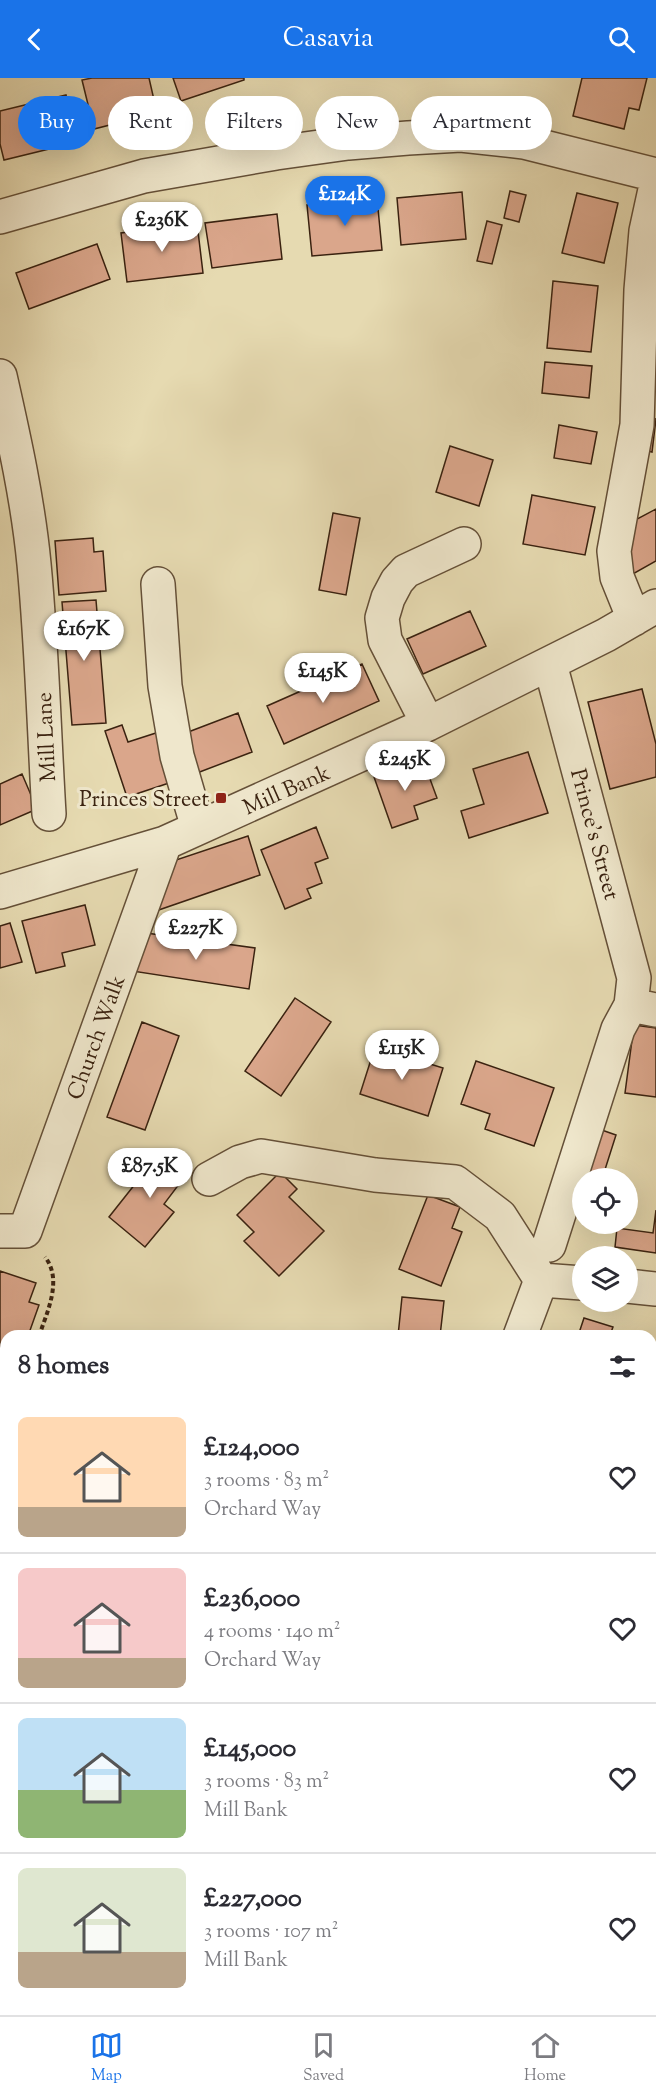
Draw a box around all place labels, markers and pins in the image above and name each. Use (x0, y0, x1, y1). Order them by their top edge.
pin: £124K (303, 176, 387, 227)
pin: £236K (120, 202, 204, 253)
pin: £167K (42, 611, 126, 662)
pin: £145K (281, 653, 365, 704)
pin: £245K (363, 741, 447, 792)
place label: Princes Street (79, 785, 209, 817)
marker: Princes Street (214, 791, 228, 805)
pin: £227K (154, 910, 238, 961)
pin: £115K (360, 1030, 444, 1081)
pin: £87.5K (101, 1148, 199, 1199)

